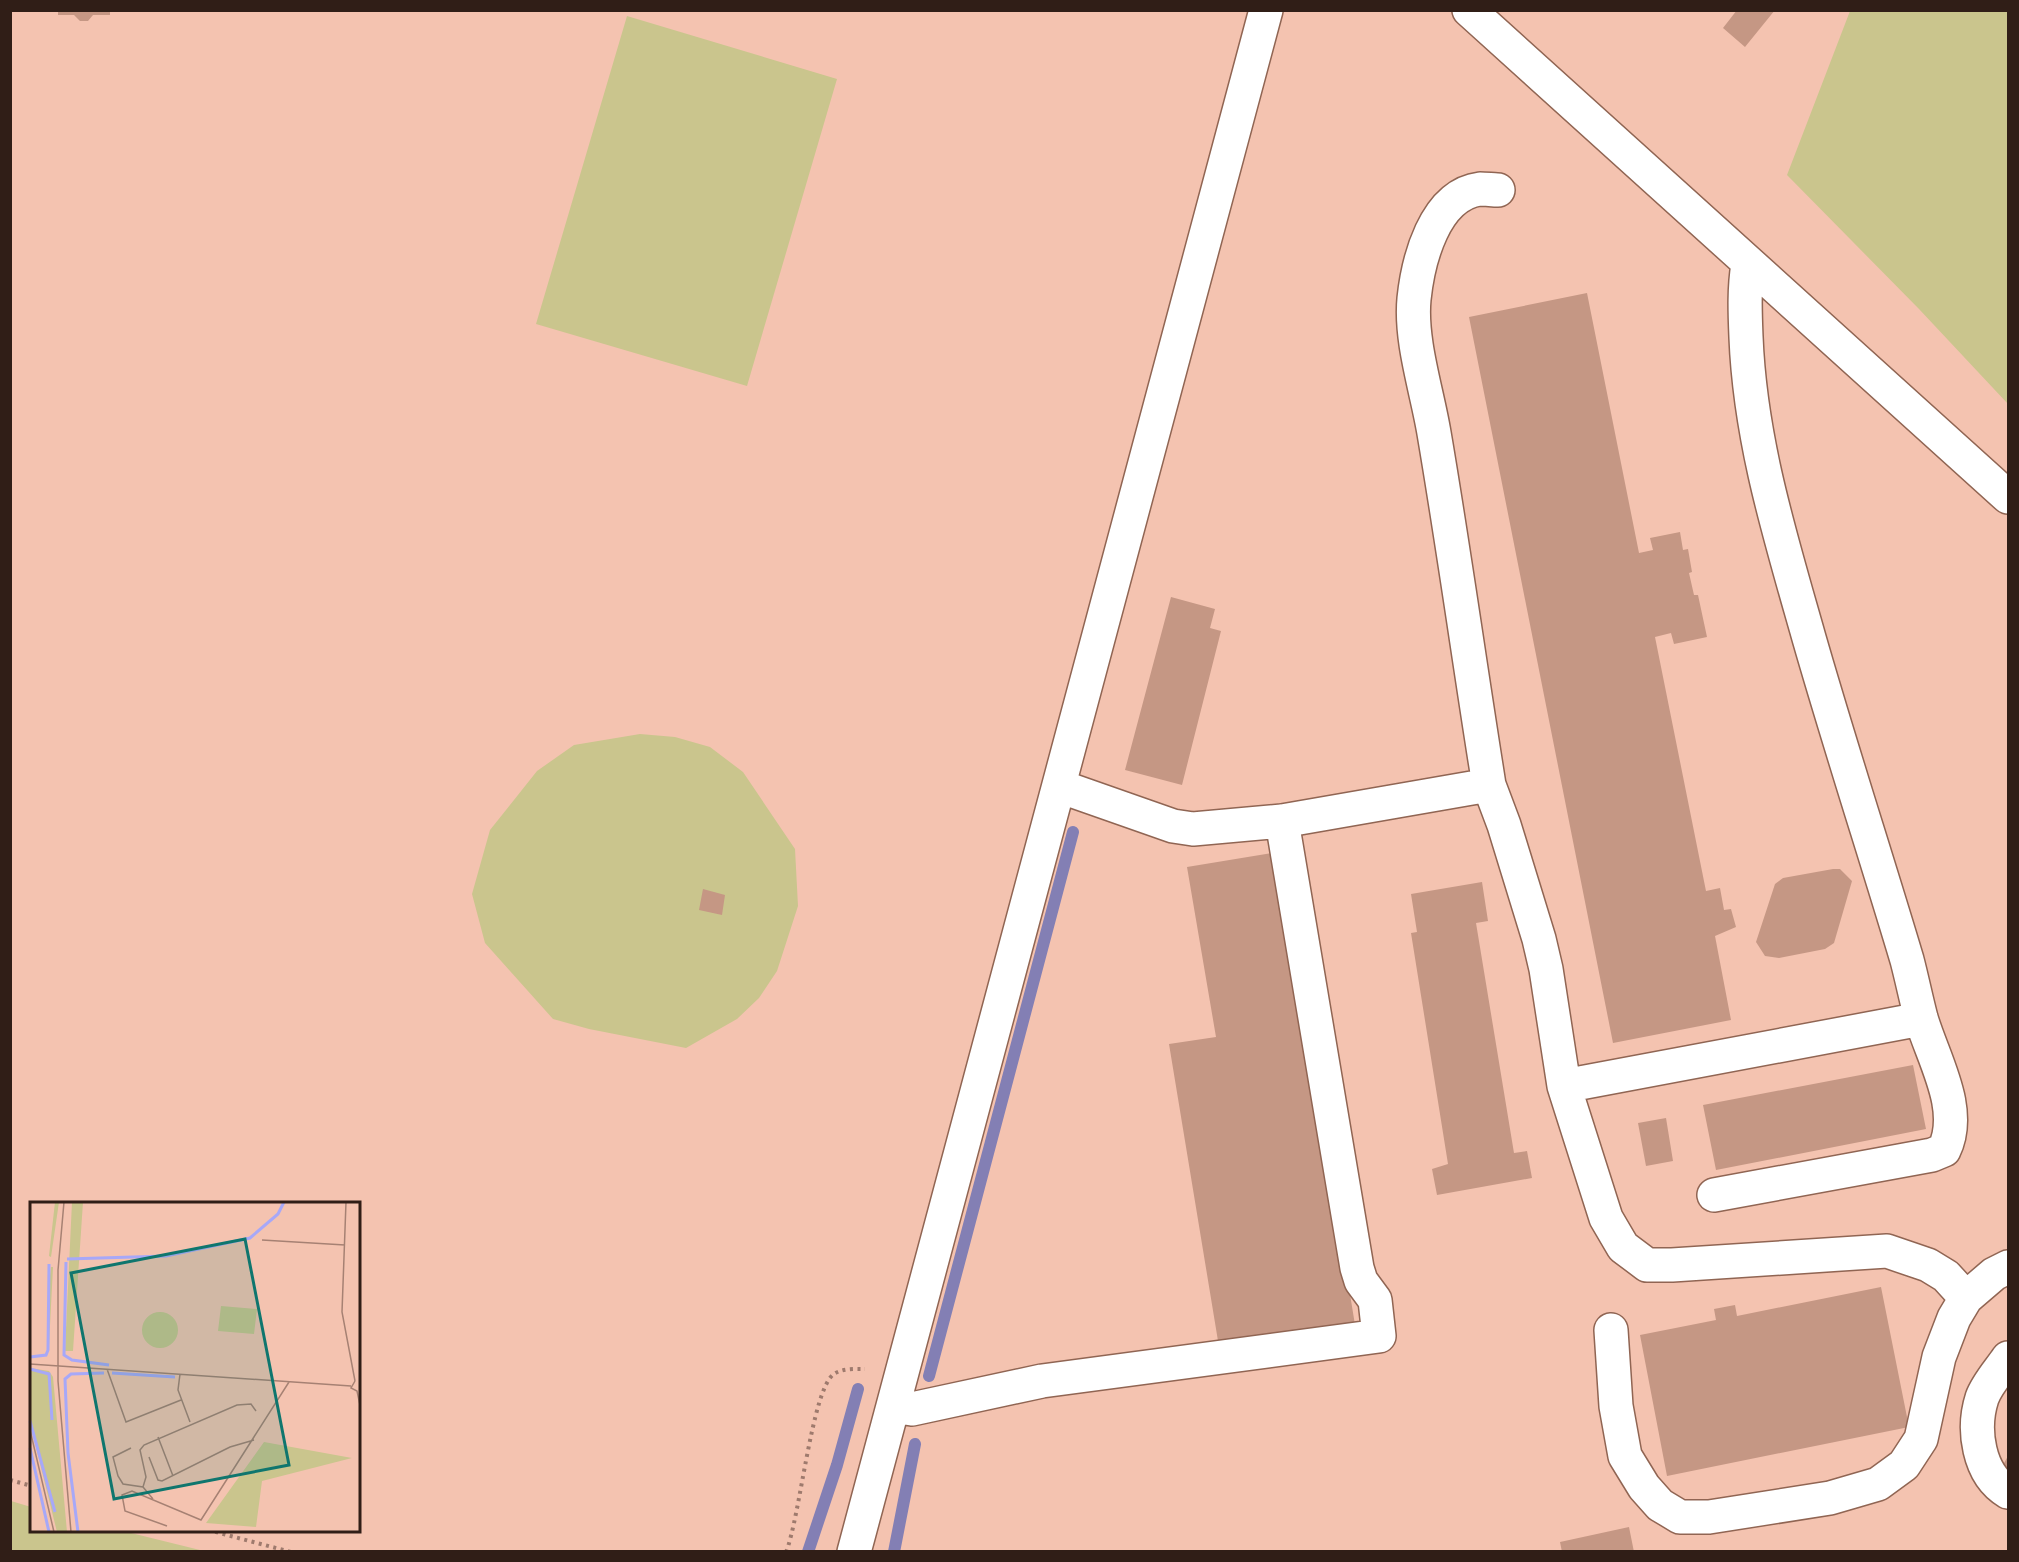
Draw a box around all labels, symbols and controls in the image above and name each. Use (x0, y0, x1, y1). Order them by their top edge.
inset map (30, 1202, 360, 1532)

